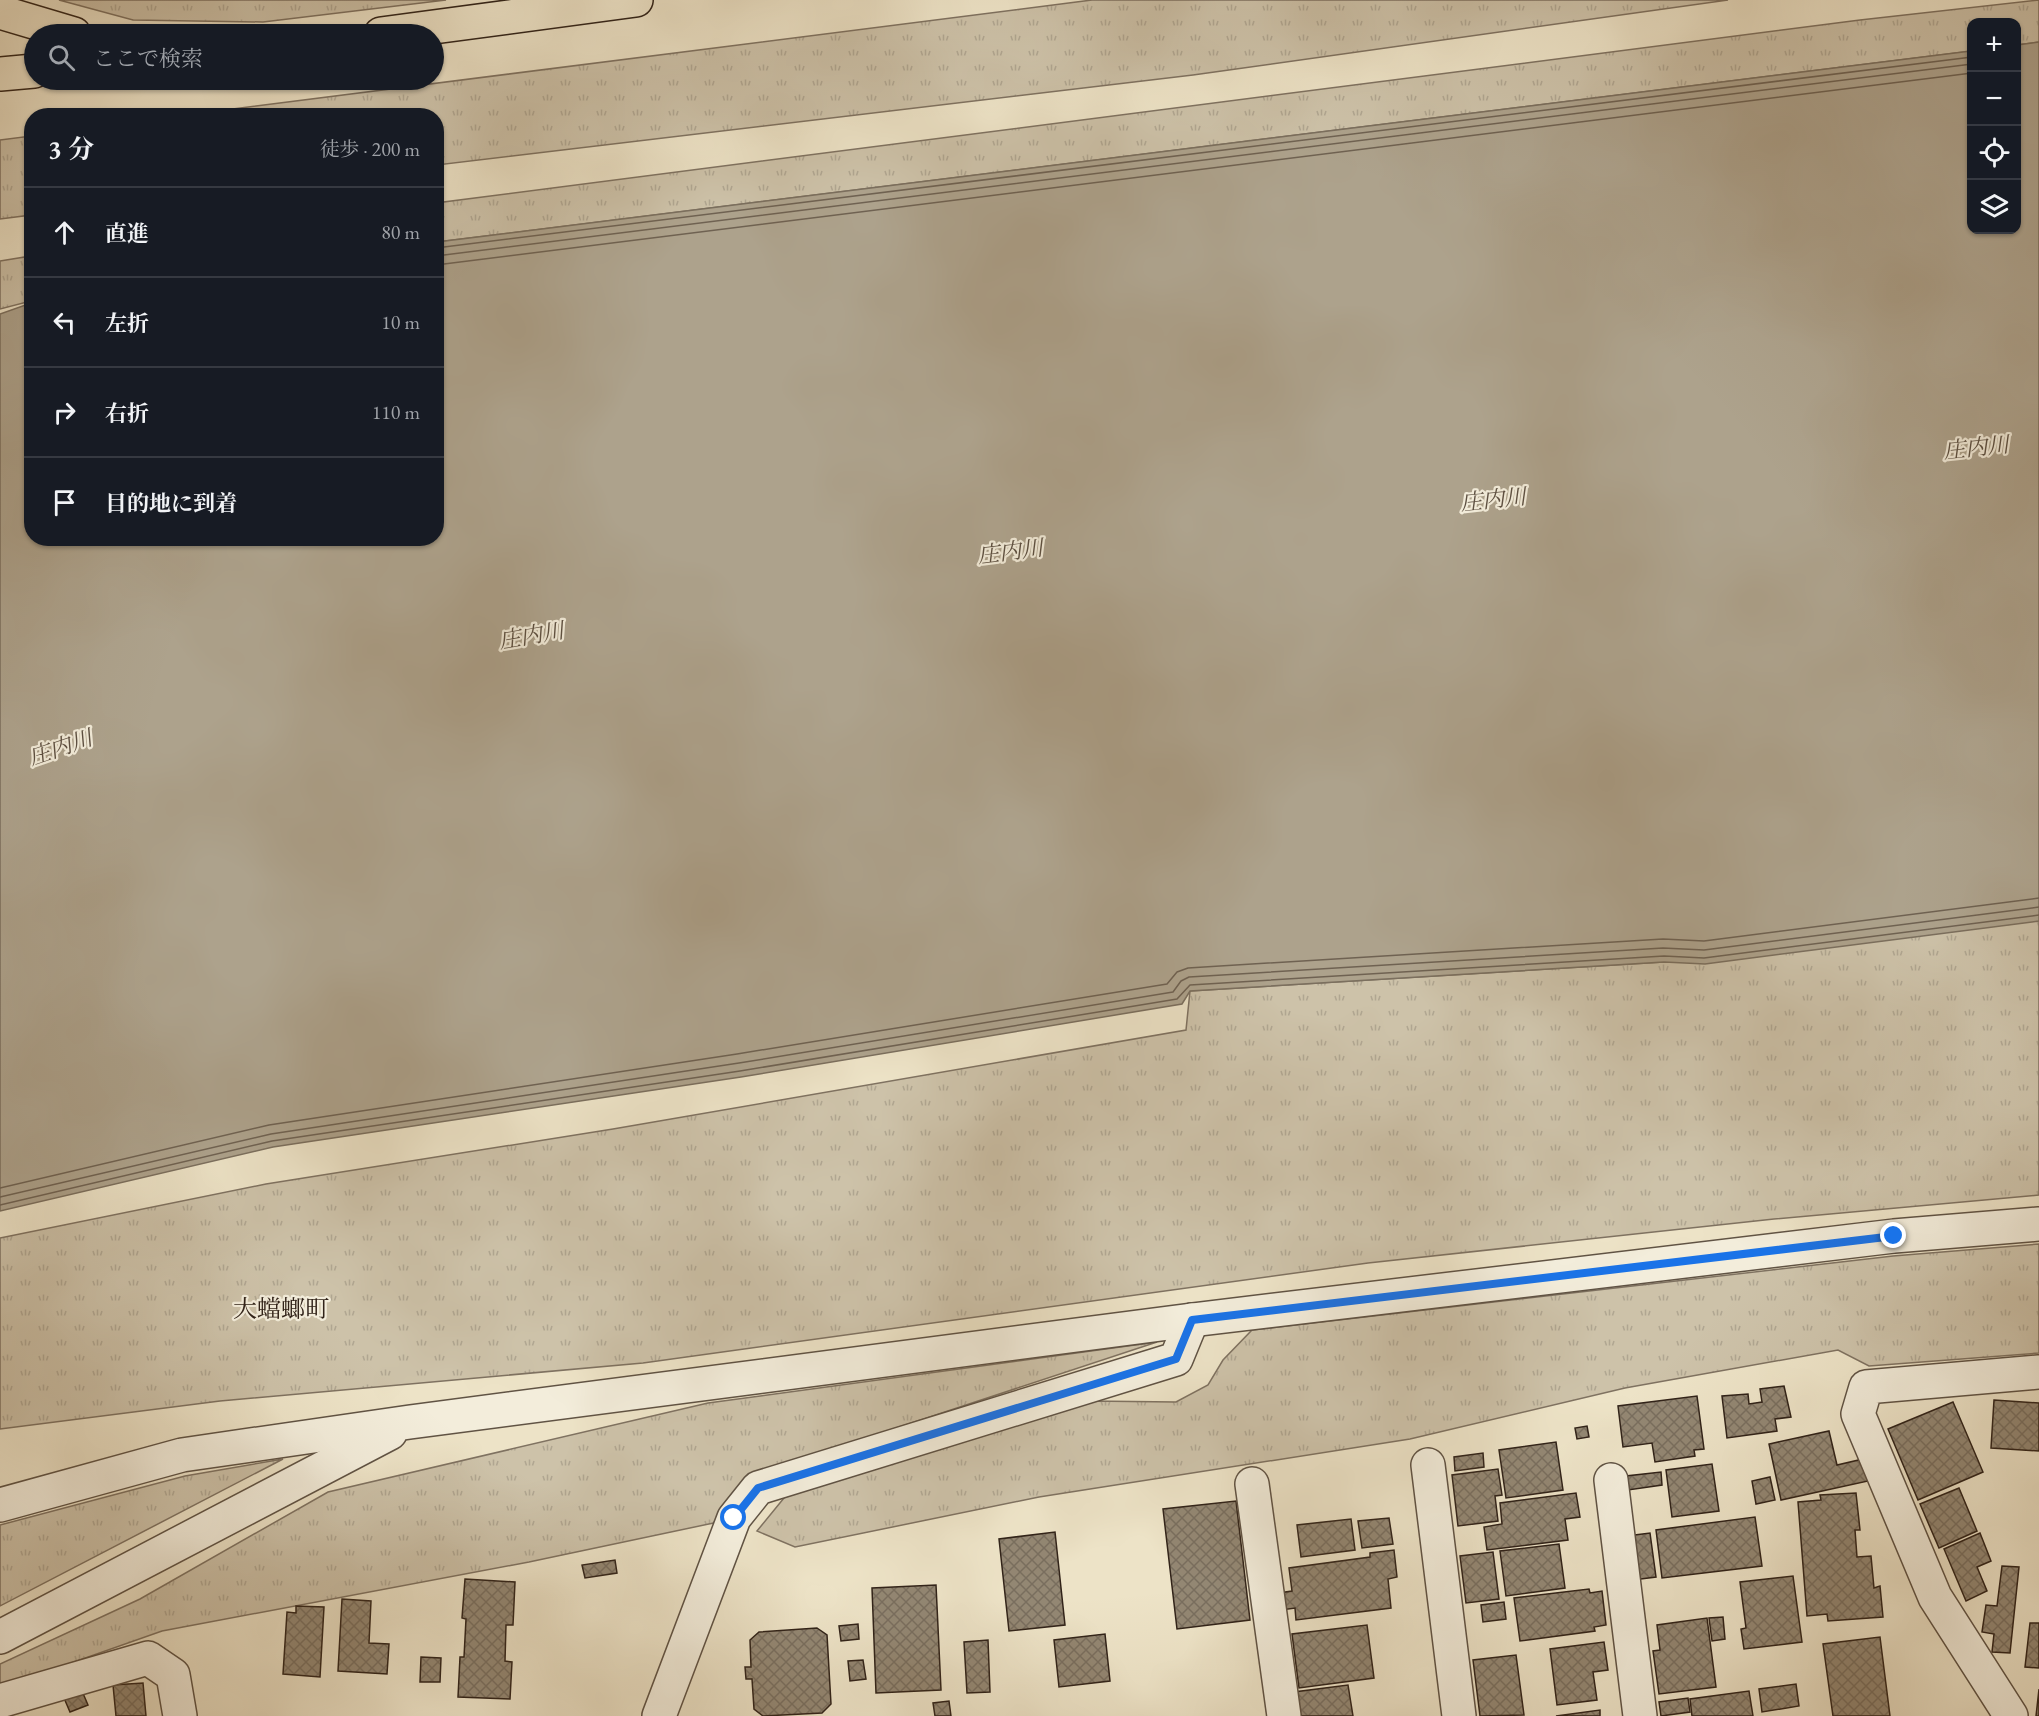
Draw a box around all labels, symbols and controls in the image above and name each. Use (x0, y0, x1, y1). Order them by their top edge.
map controls (1967, 18, 2021, 234)
button: + (1967, 18, 2021, 72)
search box (24, 24, 444, 90)
icon: search (45, 41, 78, 74)
text: ここで検索 (93, 44, 203, 73)
button: − (1967, 72, 2021, 126)
button: locate (1967, 126, 2021, 180)
text: 3 分 (48, 132, 94, 166)
text: 徒歩 · 200 m (320, 136, 420, 162)
button: layers (1967, 180, 2021, 234)
icon: ahead (48, 216, 81, 249)
text: 直進 (105, 219, 149, 248)
text: 80 m (381, 219, 420, 245)
icon: left (48, 306, 81, 339)
text: 左折 (105, 309, 149, 338)
text: 10 m (381, 309, 420, 335)
icon: right (48, 396, 81, 429)
text: 右折 (105, 399, 149, 428)
text: 110 m (372, 399, 420, 425)
water label: 庄内川 (1942, 429, 2012, 465)
water label: 庄内川 (1459, 481, 1529, 517)
icon: arrive (48, 486, 81, 519)
text: 目的地に到着 (105, 489, 237, 518)
water label: 庄内川 (976, 533, 1047, 570)
water label: 庄内川 (496, 615, 568, 656)
water label: 庄内川 (24, 722, 98, 772)
route end (1880, 1222, 1906, 1248)
district label: 大蟷螂町 (233, 1293, 329, 1324)
route start (720, 1504, 746, 1530)

